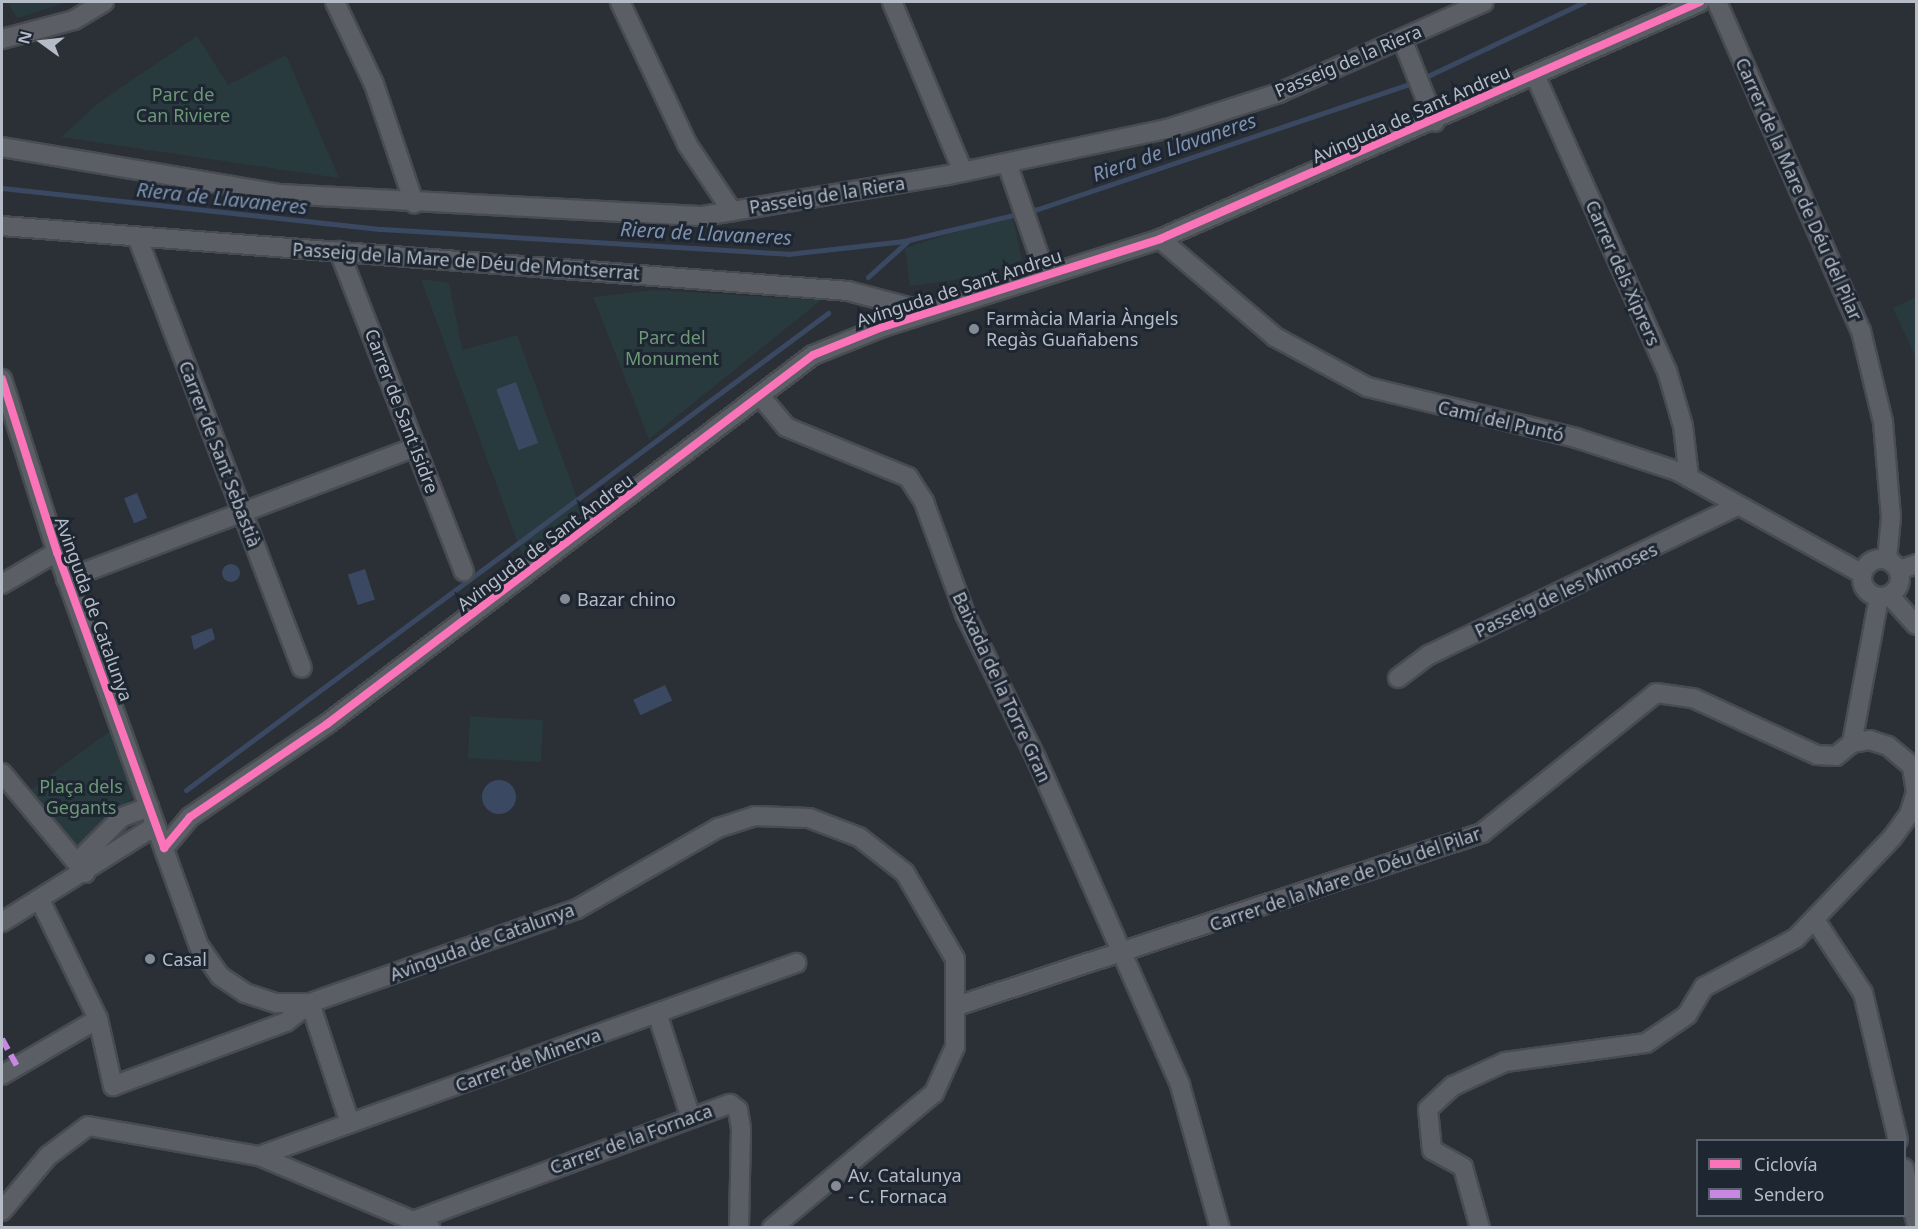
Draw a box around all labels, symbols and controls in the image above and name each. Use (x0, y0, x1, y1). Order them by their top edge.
north arrow (12, 12, 72, 72)
street label: Passeig de la Riera (1271, 20, 1425, 102)
text: N (12, 28, 37, 46)
street label: Carrer de la Mare de Déu del Pilar (1731, 54, 1867, 324)
street label: Avinguda de Sant Andreu (1309, 60, 1513, 168)
park label: Parc de Can Riviere (136, 84, 230, 127)
water label: Riera de Llavaneres (1089, 108, 1259, 186)
street label: Passeig de la Riera (748, 172, 906, 218)
water label: Riera de Llavaneres (135, 177, 309, 219)
street label: Carrer dels Xiprers (1581, 197, 1665, 349)
water label: Riera de Llavaneres (619, 217, 793, 249)
street label: Passeig de la Mare de Déu de Montserrat (292, 238, 640, 284)
street label: Avinguda de Sant Andreu (854, 245, 1064, 331)
place label: Farmàcia Maria Àngels Regàs Guañabens (986, 308, 1178, 350)
marker: Farmàcia Maria Àngels Regàs Guañabens (967, 322, 981, 336)
street label: Carrer de Sant Isidre (361, 326, 443, 496)
park label: Parc del Monument (625, 327, 719, 370)
street label: Carrer de Sant Sebastià (175, 358, 265, 550)
street label: Camí del Puntó (1436, 396, 1566, 446)
street label: Avinguda de Sant Andreu (453, 469, 637, 615)
street label: Avinguda de Catalunya (51, 514, 137, 704)
street label: Passeig de les Mimoses (1471, 538, 1661, 642)
place label: Bazar chino (577, 588, 676, 610)
street label: Baixada de la Torre Gran (948, 588, 1056, 786)
marker: Bazar chino (558, 592, 572, 606)
park label: Plaça dels Gegants (39, 776, 123, 818)
street label: Carrer de la Mare de Déu del Pilar (1207, 822, 1483, 936)
street label: Avinguda de Catalunya (387, 899, 577, 985)
place label: Casal (162, 948, 207, 970)
marker: Casal (143, 952, 157, 966)
street label: Carrer de Minerva (452, 1024, 604, 1096)
street label: Carrer de la Fornaca (547, 1100, 715, 1178)
legend (1696, 1139, 1906, 1217)
text: Ciclovía (1754, 1152, 1818, 1176)
place label: Av. Catalunya - C. Fornaca (848, 1165, 962, 1208)
marker: Av. Catalunya - C. Fornaca (829, 1179, 843, 1193)
text: Sendero (1754, 1182, 1824, 1206)

